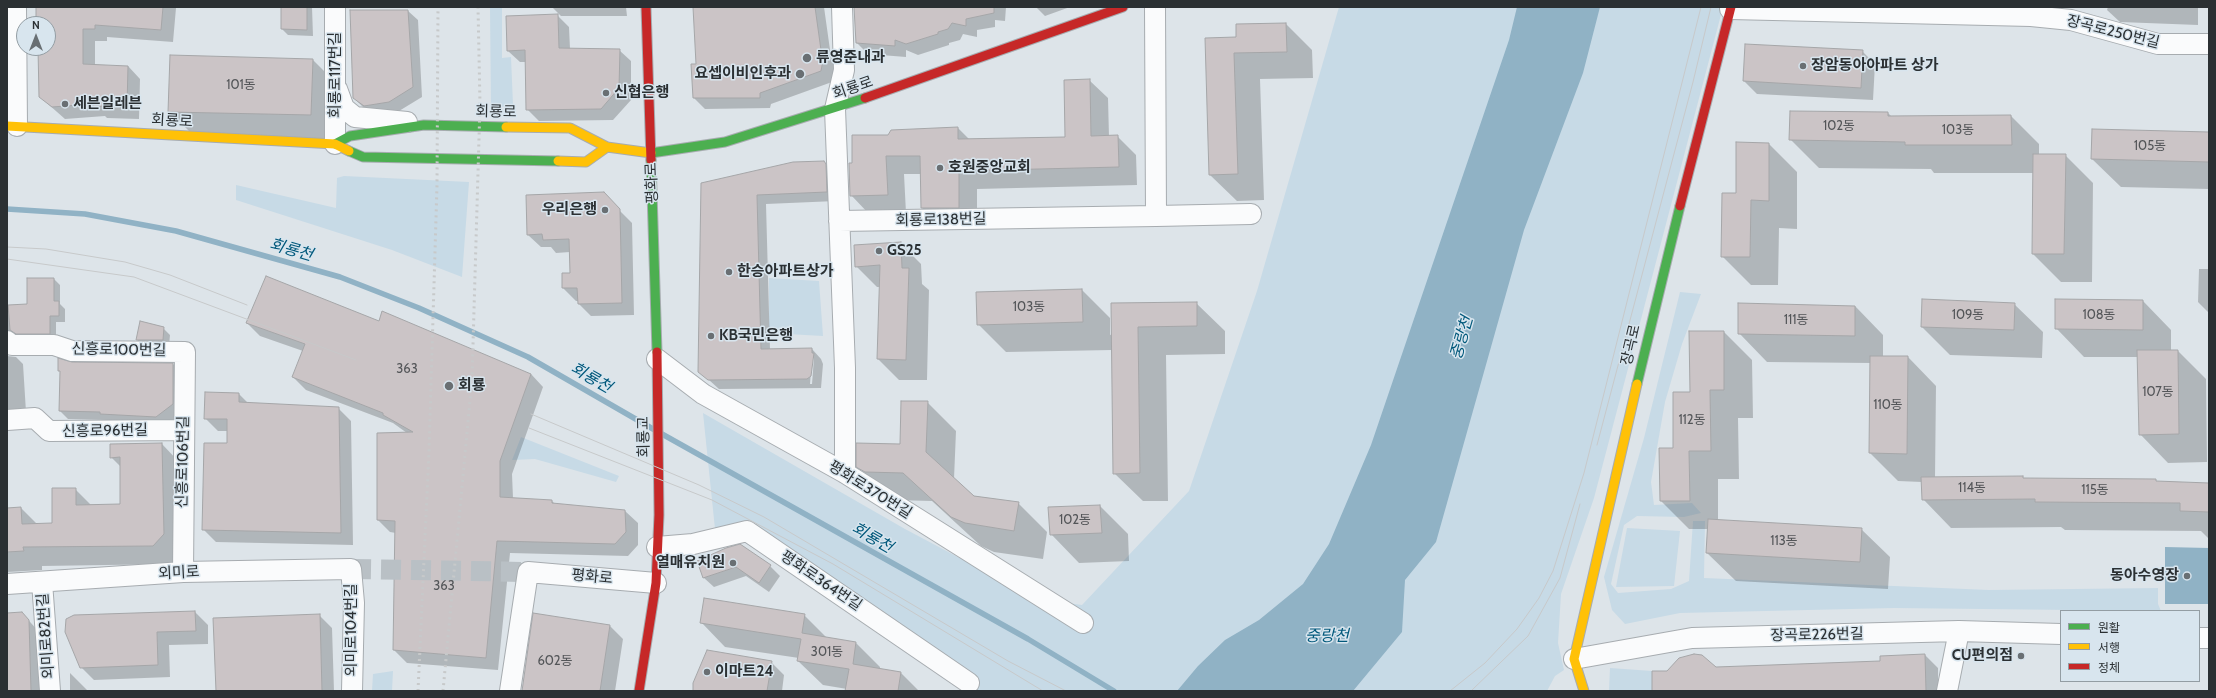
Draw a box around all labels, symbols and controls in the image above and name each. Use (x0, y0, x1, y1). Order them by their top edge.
street label: 장곡로250번길 (2065, 12, 2161, 52)
north arrow (16, 16, 56, 56)
text: N (32, 18, 40, 32)
street label: 회룡로117번길 (327, 32, 345, 118)
place label: 류영준내과 (816, 49, 885, 67)
marker: 류영준내과 (801, 52, 813, 64)
place label: 장암동아아파트 상가 (1811, 57, 1939, 75)
marker: 장암동아아파트 상가 (1798, 61, 1808, 71)
place label: 요셉이비인후과 (694, 65, 791, 83)
marker: 요셉이비인후과 (794, 68, 806, 80)
street label: 회룡로 (830, 73, 876, 103)
house number: 101동 (226, 77, 256, 93)
place label: 신협은행 (614, 84, 669, 102)
marker: 신협은행 (601, 88, 611, 98)
place label: 세븐일레븐 (73, 95, 142, 113)
marker: 세븐일레븐 (60, 99, 70, 109)
street label: 회룡로 (475, 103, 517, 121)
street label: 회룡로 (151, 111, 193, 131)
house number: 102동 (1823, 118, 1855, 134)
house number: 103동 (1942, 122, 1974, 138)
house number: 105동 (2134, 138, 2166, 154)
place label: 호원중앙교회 (948, 159, 1031, 177)
street label: 평화로 (642, 162, 662, 204)
marker: 호원중앙교회 (935, 163, 945, 173)
place label: 우리은행 (542, 201, 597, 219)
marker: 우리은행 (600, 205, 610, 215)
street label: 회룡로138번길 (895, 210, 987, 230)
water label: 회룡천 (267, 235, 315, 265)
place label: GS25 (887, 242, 922, 260)
marker: GS25 (874, 246, 884, 256)
place label: 한승아파트상가 (737, 263, 834, 281)
marker: 한승아파트상가 (724, 267, 734, 277)
house number: 103동 (1013, 299, 1045, 315)
house number: 109동 (1952, 307, 1984, 323)
house number: 108동 (2082, 307, 2116, 323)
house number: 111동 (1784, 312, 1808, 328)
water label: 중랑천 (1447, 314, 1477, 362)
street label: 장곡로 (1618, 323, 1644, 367)
place label: KB국민은행 (719, 327, 793, 345)
marker: KB국민은행 (706, 331, 716, 341)
street label: 신흥로100번길 (71, 340, 167, 360)
water label: 회룡천 (567, 359, 615, 397)
house number: 363 (396, 361, 418, 377)
place label: 회룡 (458, 377, 486, 395)
marker: 회룡 (443, 380, 455, 392)
house number: 107동 (2142, 384, 2174, 400)
house number: 110동 (1873, 397, 1903, 413)
house number: 112동 (1678, 412, 1706, 428)
street label: 신흥로106번길 (173, 415, 193, 509)
street label: 회룡교 (635, 416, 653, 458)
street label: 신흥로96번길 (62, 421, 148, 441)
street label: 평화로370번길 (825, 457, 915, 523)
house number: 114동 (1958, 480, 1986, 496)
house number: 115동 (2081, 482, 2109, 498)
house number: 102동 (1059, 512, 1091, 528)
water label: 회룡천 (848, 519, 896, 557)
house number: 113동 (1770, 533, 1798, 549)
street label: 평화로364번길 (777, 547, 865, 615)
place label: 열매유치원 (656, 554, 725, 572)
marker: 열매유치원 (728, 558, 738, 568)
street label: 외미로 (158, 563, 200, 583)
street label: 평화로 (571, 566, 613, 588)
place label: 동아수영장 (2110, 567, 2179, 585)
marker: 동아수영장 (2182, 571, 2192, 581)
house number: 363 (433, 578, 455, 594)
street label: 외미로104번길 (343, 583, 361, 677)
street label: 외미로82번길 (34, 593, 58, 679)
legend (2060, 610, 2200, 682)
text: 원활 (2098, 620, 2120, 635)
street label: 장곡로226번길 (1770, 625, 1864, 645)
water label: 중랑천 (1305, 626, 1349, 646)
text: 서행 (2098, 640, 2120, 655)
house number: 301동 (811, 644, 843, 660)
place label: CU편의점 (1952, 647, 2013, 665)
marker: CU편의점 (2016, 651, 2026, 661)
house number: 602동 (537, 653, 573, 669)
text: 정체 (2098, 660, 2120, 675)
place label: 이마트24 (715, 663, 774, 681)
marker: 이마트24 (702, 667, 712, 677)

